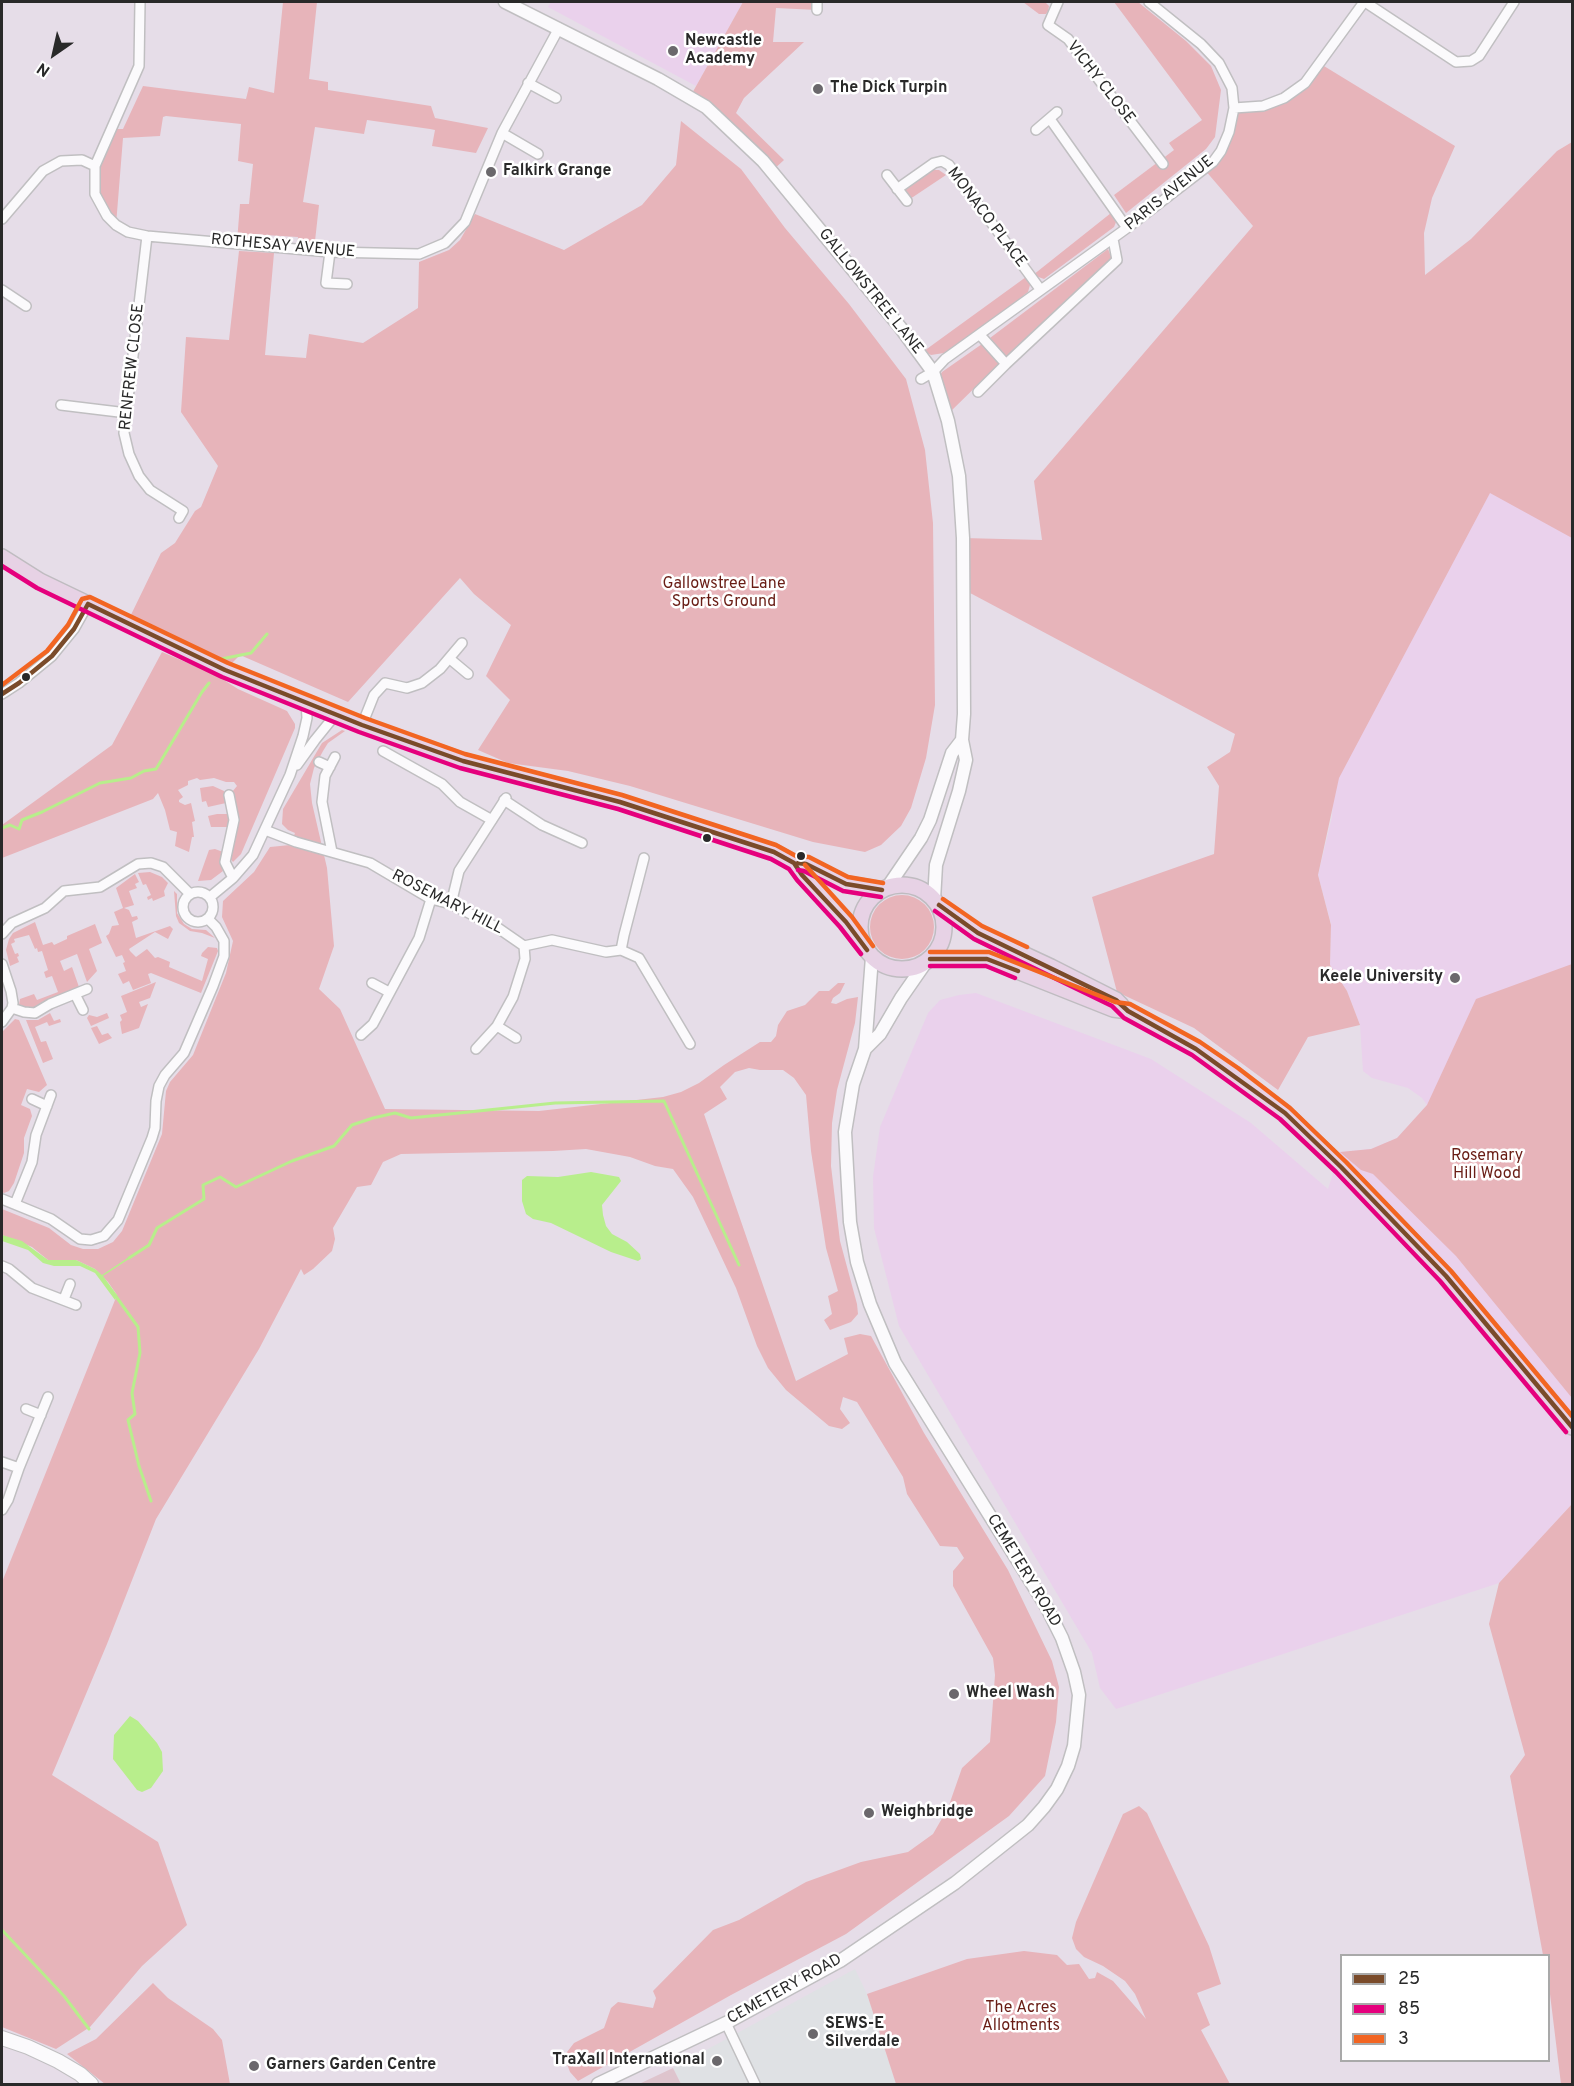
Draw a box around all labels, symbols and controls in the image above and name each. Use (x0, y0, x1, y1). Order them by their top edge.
north arrow (24, 24, 84, 84)
place label: Newcastle Academy (685, 32, 762, 70)
street label: VICHY CLOSE (1062, 38, 1138, 128)
marker: Newcastle Academy (666, 44, 680, 58)
text: N (34, 57, 54, 80)
place label: The Dick Turpin (830, 79, 947, 99)
marker: The Dick Turpin (811, 82, 825, 96)
street label: PARIS AVENUE (1122, 152, 1218, 236)
place label: Falkirk Grange (503, 162, 611, 182)
street label: MONACO PLACE (942, 164, 1030, 272)
marker: Falkirk Grange (484, 165, 498, 179)
street label: GALLOWSTREE LANE (813, 225, 927, 359)
street label: ROTHESAY AVENUE (210, 231, 356, 263)
street label: RENFREW CLOSE (117, 303, 149, 431)
park label: Gallowstree Lane Sports Ground (662, 575, 786, 613)
unlabelled marker (20, 671, 32, 683)
unlabelled marker (701, 832, 713, 844)
unlabelled marker (795, 850, 807, 862)
street label: ROSEMARY HILL (388, 867, 506, 939)
place label: Keele University (1320, 968, 1443, 988)
marker: Keele University (1448, 971, 1462, 985)
park label: Rosemary Hill Wood (1451, 1147, 1523, 1185)
street label: CEMETERY ROAD (982, 1511, 1064, 1631)
place label: Wheel Wash (966, 1684, 1055, 1704)
marker: Wheel Wash (947, 1687, 961, 1701)
place label: Weighbridge (881, 1803, 973, 1823)
marker: Weighbridge (862, 1806, 876, 1820)
street label: CEMETERY ROAD (724, 1951, 846, 2029)
legend (1340, 1954, 1550, 2062)
text: 25 (1398, 1968, 1420, 1991)
text: 85 (1398, 1998, 1420, 2021)
park label: The Acres Allotments (982, 1999, 1060, 2037)
place label: SEWS-E Silverdale (825, 2015, 900, 2053)
marker: SEWS-E Silverdale (806, 2027, 820, 2041)
text: 3 (1398, 2028, 1409, 2051)
place label: TraXall International (552, 2051, 705, 2071)
marker: TraXall International (710, 2054, 724, 2068)
place label: Garners Garden Centre (266, 2056, 436, 2076)
marker: Garners Garden Centre (247, 2059, 261, 2073)

